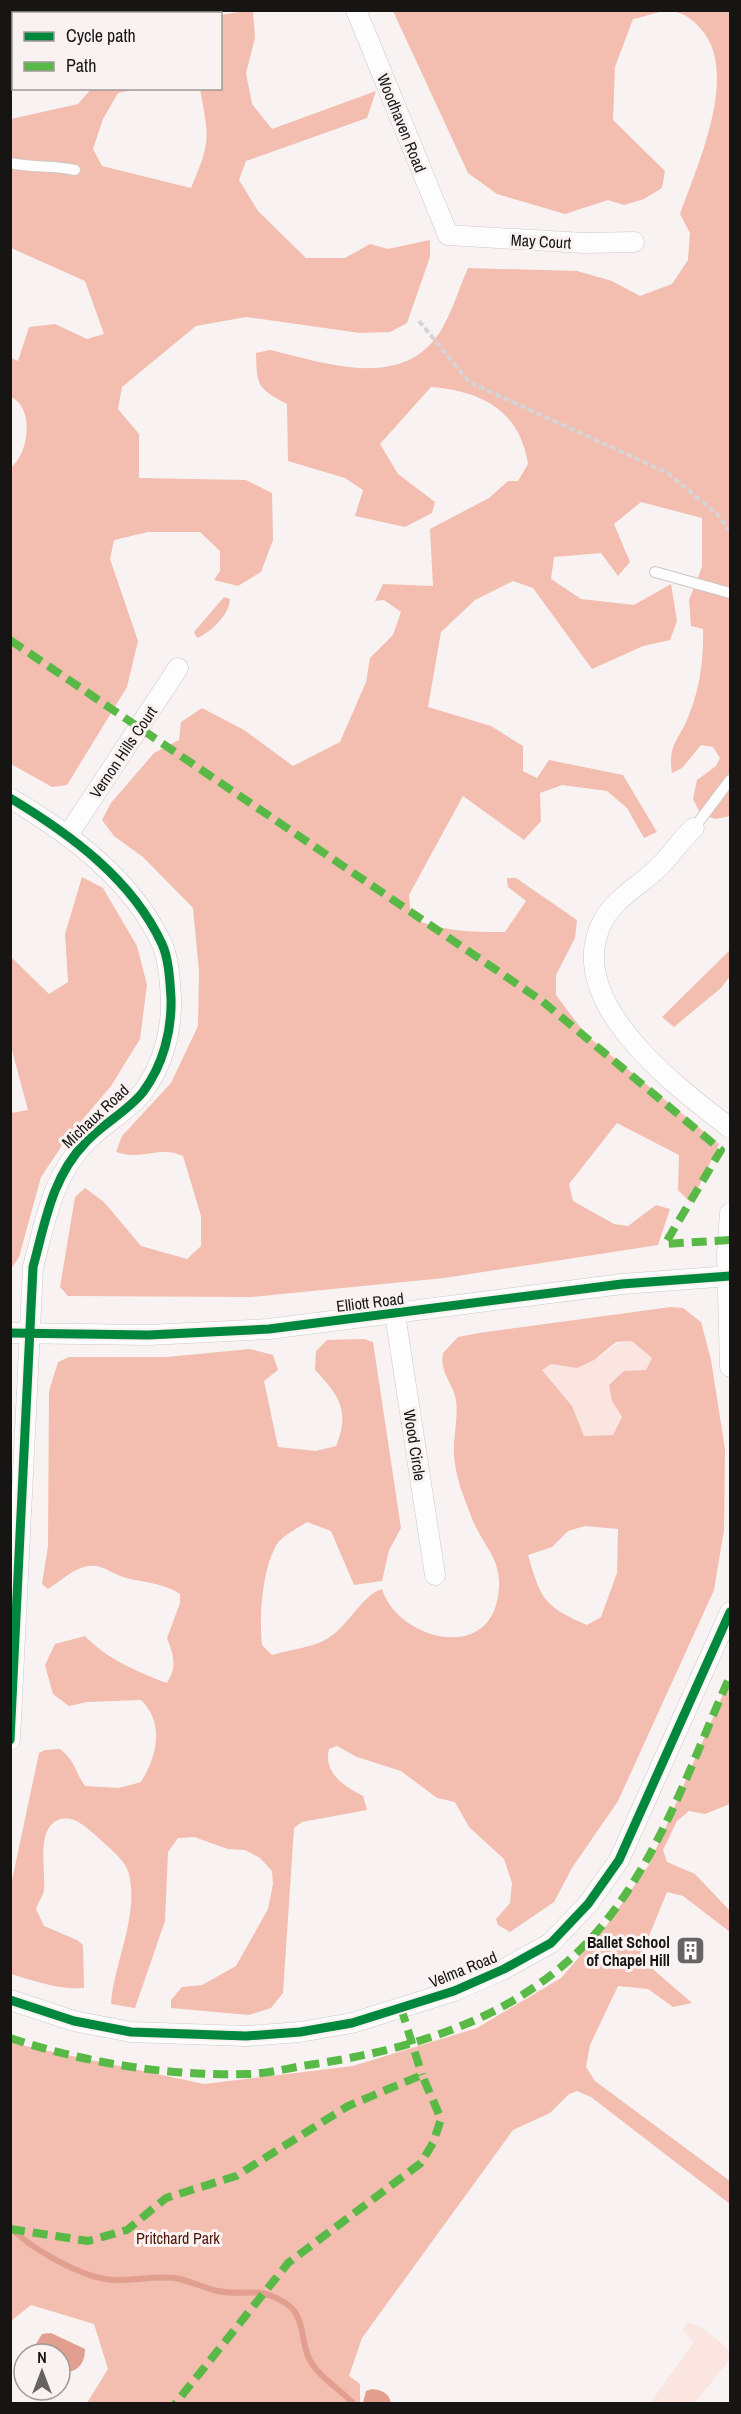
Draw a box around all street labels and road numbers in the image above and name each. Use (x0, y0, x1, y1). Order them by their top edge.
street label: Woodhaven Road (372, 70, 432, 176)
street label: May Court (510, 228, 572, 254)
street label: Vernon Hills Court (84, 701, 162, 802)
street label: Michaux Road (57, 1079, 133, 1153)
street label: Elliott Road (335, 1287, 405, 1317)
street label: Wood Circle (399, 1408, 431, 1482)
street label: Velma Road (426, 1945, 500, 1993)

